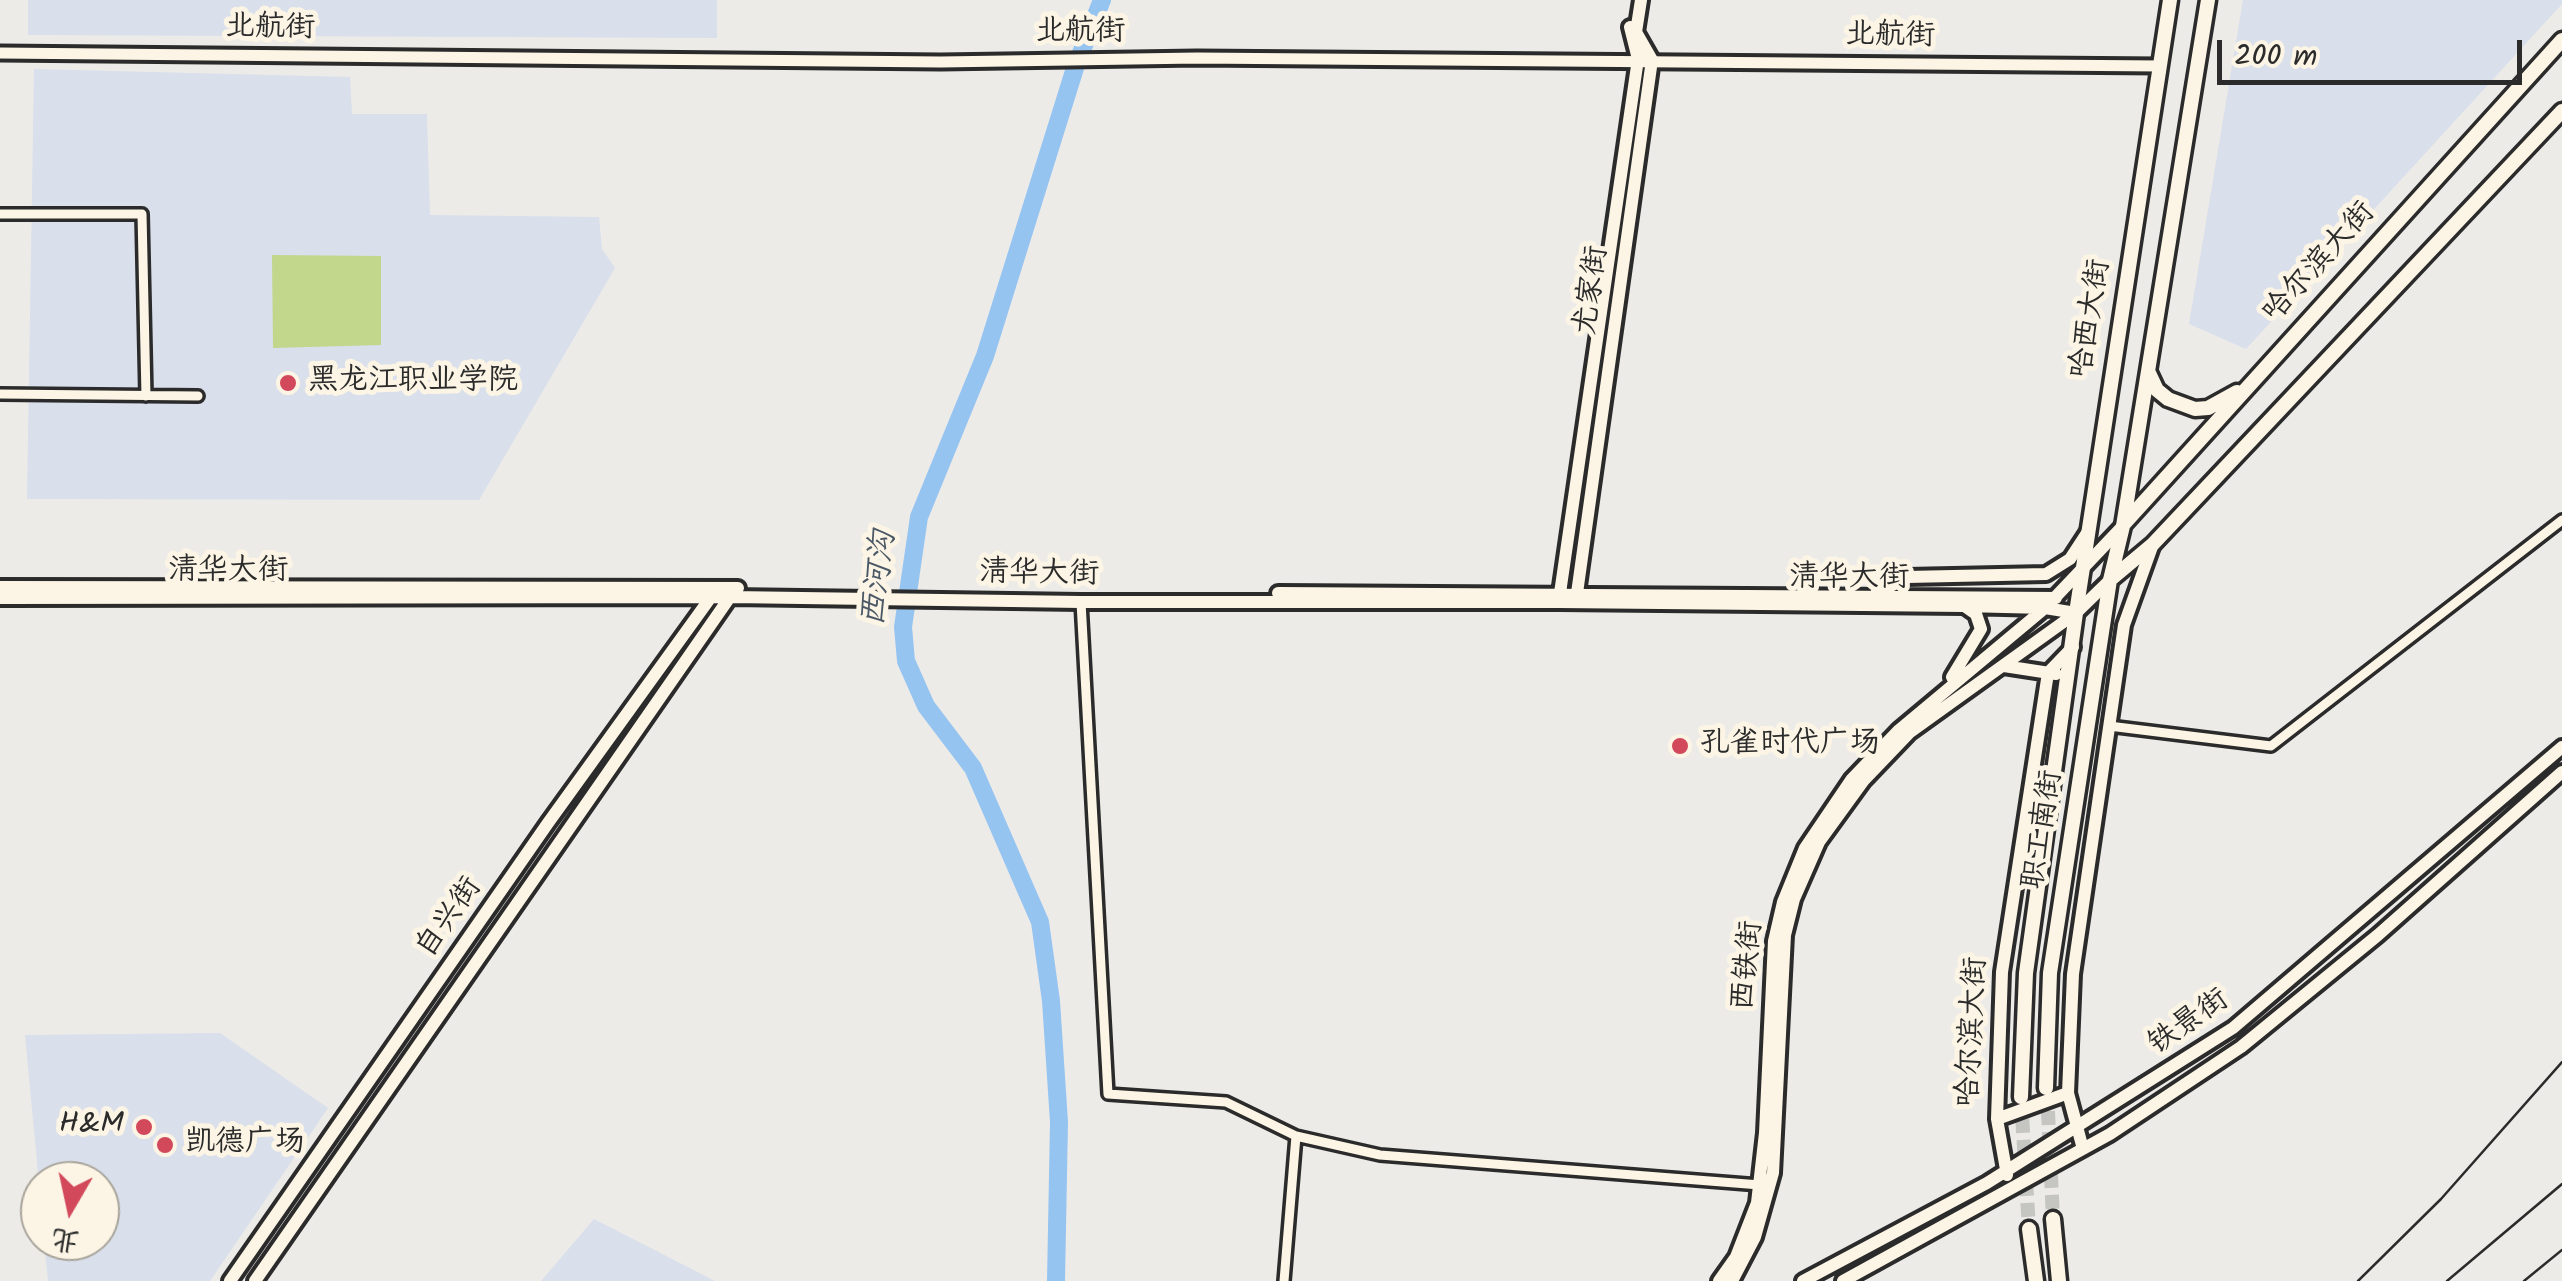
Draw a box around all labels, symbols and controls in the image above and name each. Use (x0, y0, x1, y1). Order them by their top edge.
street label: 北航街 (225, 11, 315, 49)
street label: 北航街 (1035, 16, 1125, 52)
street label: 北航街 (1845, 19, 1935, 57)
scale bar (2222, 20, 2527, 82)
text: 200 m (2234, 33, 2317, 81)
street label: 哈尔滨大街 (2257, 196, 2385, 332)
street label: 尤家街 (1570, 244, 1618, 338)
street label: 哈西大街 (2066, 257, 2120, 381)
place label: 黑龙江职业学院 (308, 365, 518, 401)
marker: 黑龙江职业学院 (277, 372, 299, 394)
water label: 西河沟 (857, 529, 907, 629)
street label: 清华大街 (168, 555, 288, 591)
street label: 清华大街 (979, 557, 1099, 595)
street label: 清华大街 (1789, 562, 1909, 598)
place label: 孔雀时代广场 (1700, 728, 1880, 764)
marker: 孔雀时代广场 (1669, 735, 1691, 757)
street label: 职工南街 (2018, 768, 2072, 892)
street label: 自兴街 (410, 872, 492, 966)
street label: 西铁街 (1727, 919, 1773, 1013)
street label: 哈尔滨大街 (1953, 956, 1997, 1108)
street label: 铁景街 (2143, 983, 2237, 1065)
place label: H&M (59, 1109, 124, 1145)
marker: H&M (133, 1116, 155, 1138)
place label: 凯德广场 (185, 1127, 305, 1163)
marker: 凯德广场 (154, 1134, 176, 1156)
north arrow (20, 1161, 120, 1261)
text: 北 (48, 1215, 83, 1264)

